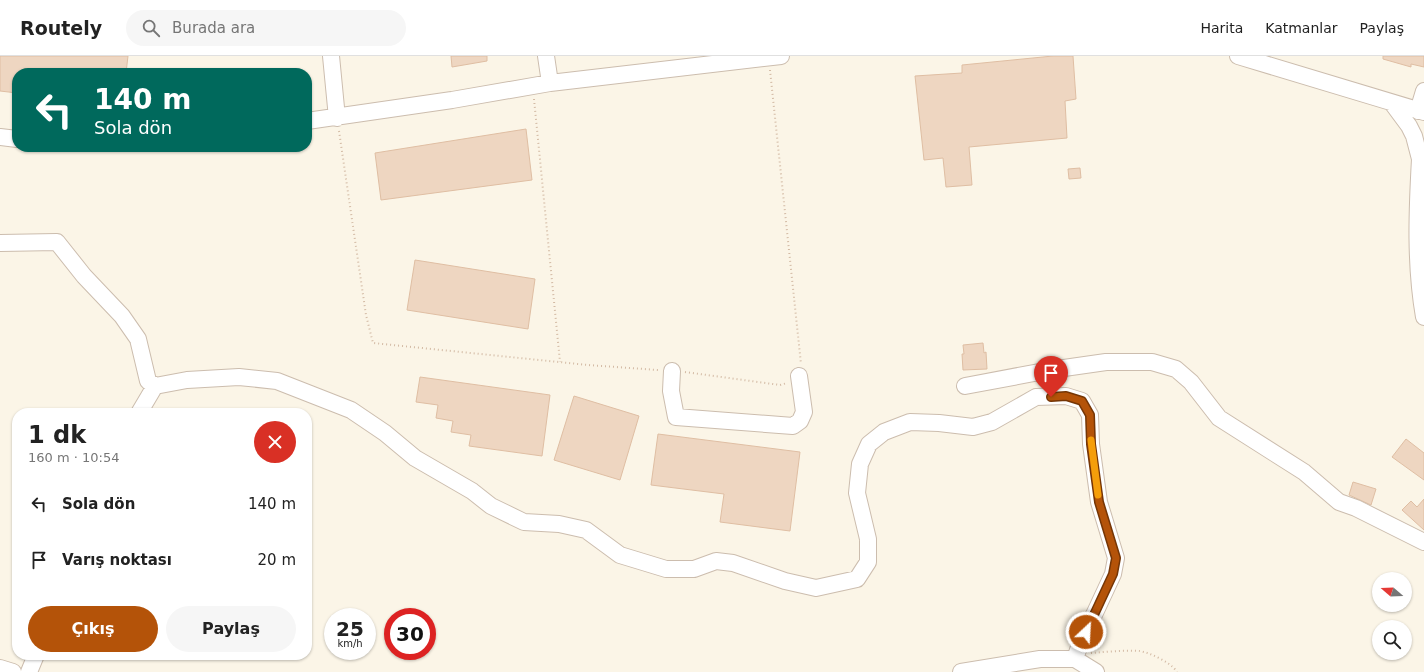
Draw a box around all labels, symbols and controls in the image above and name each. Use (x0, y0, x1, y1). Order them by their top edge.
search box (126, 10, 406, 46)
text: Routely (20, 17, 102, 39)
icon: search (140, 17, 162, 39)
text: Burada ara (172, 19, 255, 37)
text: Harita (1200, 20, 1243, 36)
text: Katmanlar (1265, 20, 1338, 36)
text: Paylaş (1360, 20, 1404, 36)
text: 140 m (94, 83, 191, 116)
icon: left (28, 84, 80, 136)
text: Sola dön (94, 117, 172, 138)
pin (1034, 356, 1068, 397)
icon: arrive (1040, 362, 1062, 384)
text: 1 dk (28, 421, 86, 449)
button: close (254, 421, 296, 463)
text: 160 m · 10:54 (28, 450, 119, 465)
icon: left (28, 493, 50, 515)
text: Sola dön (62, 495, 135, 513)
text: 140 m (248, 495, 296, 513)
icon: arrive (28, 549, 50, 571)
text: Varış noktası (62, 551, 172, 569)
text: 20 m (258, 551, 296, 569)
north arrow (1372, 572, 1412, 612)
map controls (1372, 572, 1412, 660)
button: Çıkış (28, 606, 158, 652)
button: Paylaş (166, 606, 296, 652)
speed limit sign: 30 (384, 608, 436, 660)
position arrow (1065, 611, 1107, 653)
text: 25 (336, 617, 364, 641)
button: search (1372, 620, 1412, 660)
text: km/h (337, 638, 363, 649)

